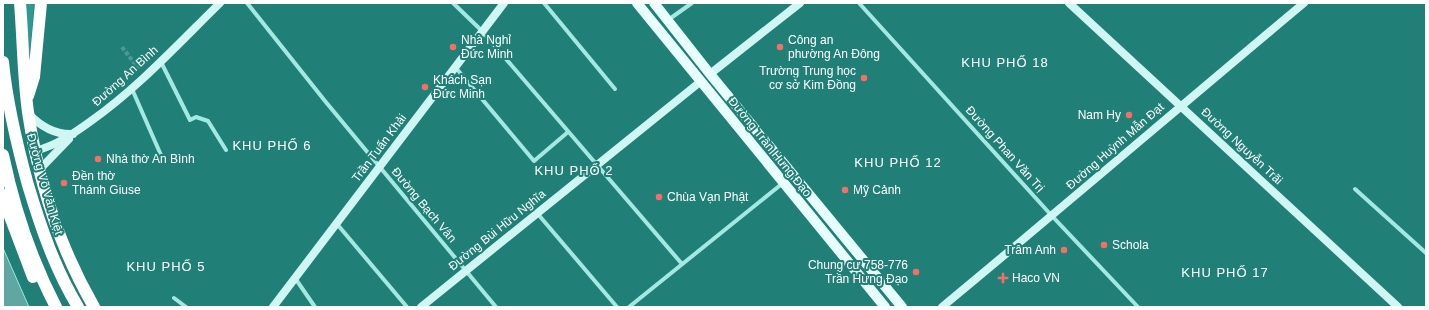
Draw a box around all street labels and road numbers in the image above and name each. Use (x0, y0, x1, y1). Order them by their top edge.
street label: Đường An Bình (89, 43, 161, 109)
street label: Đường Trần Hưng Đạo (726, 94, 815, 200)
street label: Đường Huỳnh Mẫn Đạt (1063, 99, 1167, 192)
street label: Đường Phan Văn Trị (963, 103, 1047, 195)
street label: Đường Nguyễn Trãi (1198, 104, 1286, 187)
street label: Trần Tuấn Khải (349, 111, 409, 185)
street label: Đường Võ Văn Kiệt (24, 132, 66, 237)
street label: Đường Bạch Vân (389, 165, 459, 245)
street label: Đường Bùi Hữu Nghĩa (446, 186, 549, 273)

